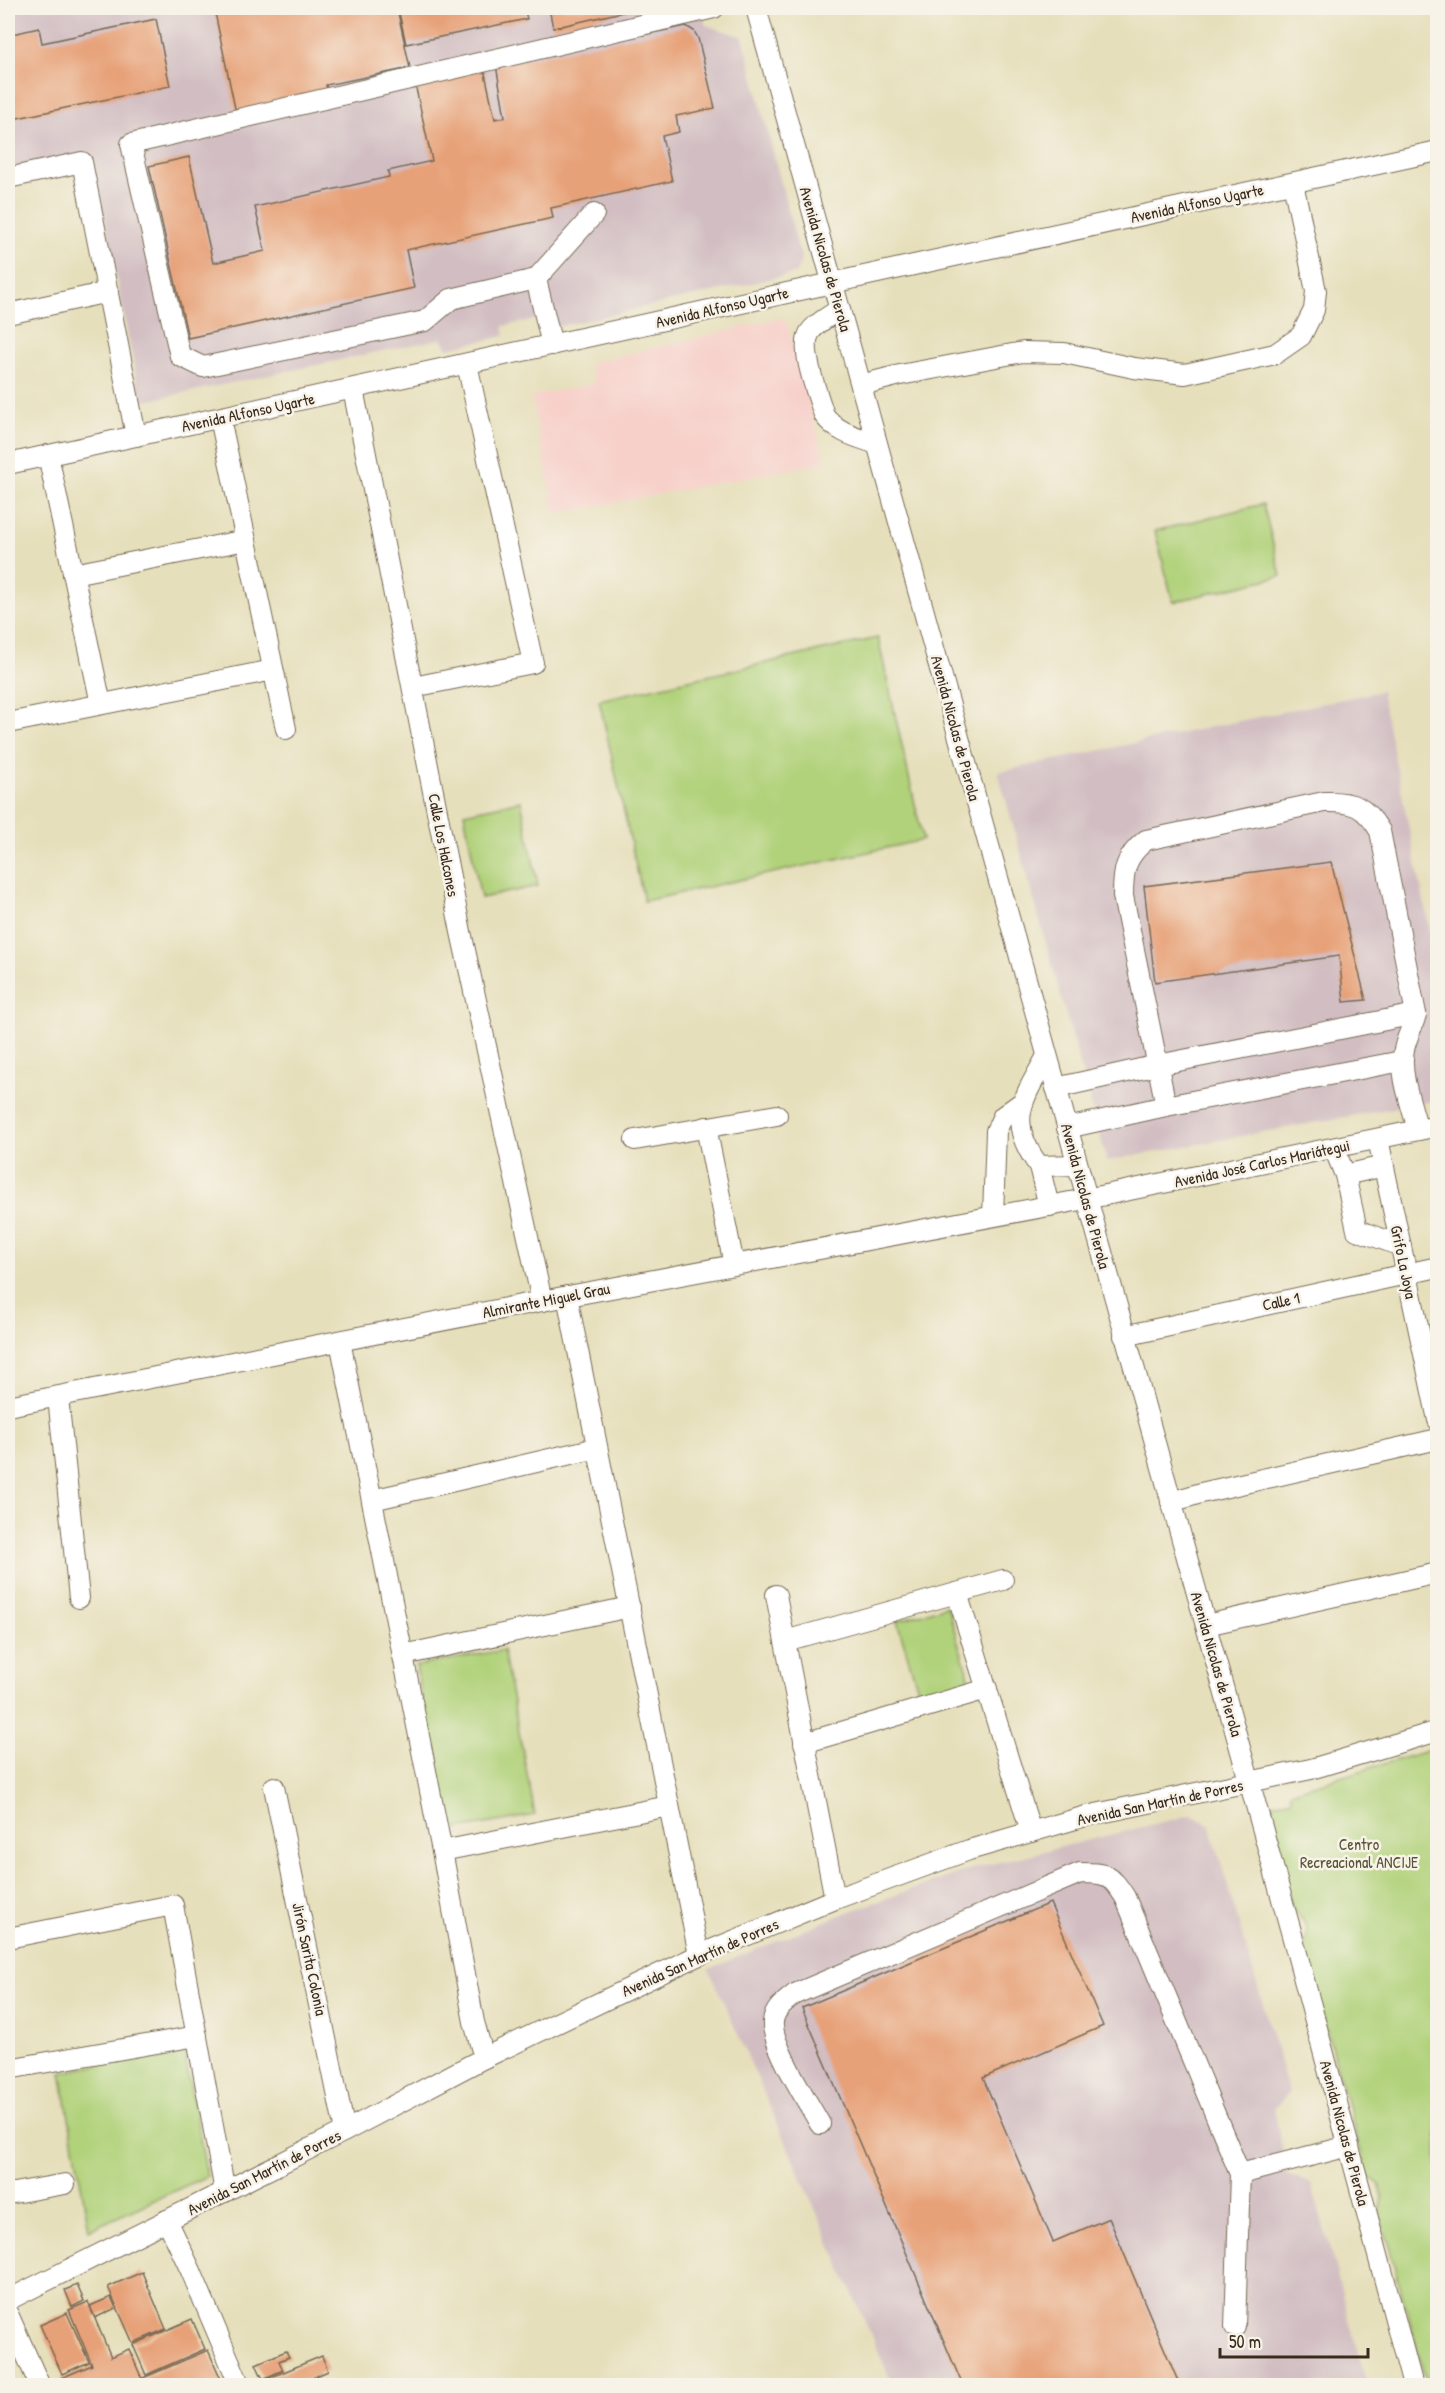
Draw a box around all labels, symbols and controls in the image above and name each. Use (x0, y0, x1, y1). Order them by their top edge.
street label: Avenida Alfonso Ugarte (1128, 178, 1266, 228)
street label: Avenida Nicolas de Pierola (795, 184, 857, 334)
street label: Avenida Alfonso Ugarte (653, 281, 791, 333)
street label: Avenida Alfonso Ugarte (179, 387, 317, 437)
street label: Avenida Nicolas de Pierola (926, 653, 986, 803)
street label: Calle Los Halcones (423, 792, 465, 898)
street label: Avenida Nicolas de Pierola (1056, 1121, 1116, 1271)
street label: Avenida José Carlos Mariátegui (1172, 1134, 1352, 1192)
street label: Grifo La Joya (1385, 1223, 1423, 1301)
street label: Almirante Miguel Grau (480, 1277, 612, 1323)
street label: Calle 1 (1260, 1286, 1302, 1316)
street label: Avenida Nicolas de Pierola (1186, 1589, 1248, 1739)
street label: Avenida San Martín de Porres (1075, 1774, 1245, 1830)
park label: Centro Recreacional ANCIJE (1300, 1833, 1418, 1873)
street label: Jirón Sarita Colonia (287, 1901, 333, 2017)
street label: Avenida San Martín de Porres (618, 1913, 782, 2001)
street label: Avenida Nicolas de Pierola (1315, 2058, 1375, 2208)
street label: Avenida San Martín de Porres (184, 2124, 344, 2220)
scale bar (1220, 2321, 1368, 2359)
text: 50 m (1229, 2329, 1261, 2354)

